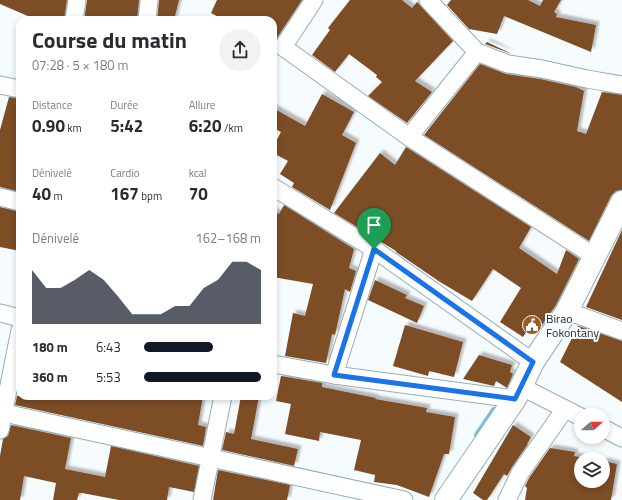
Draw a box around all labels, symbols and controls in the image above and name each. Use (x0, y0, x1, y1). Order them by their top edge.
text: Course du matin (32, 23, 187, 57)
button: share (219, 29, 261, 71)
text: 07:28 · 5 × 180 m (32, 55, 128, 75)
text: Distance (32, 97, 72, 113)
text: Durée (110, 97, 138, 113)
text: Allure (189, 97, 215, 113)
text: 0.90 (32, 113, 65, 139)
text: 5:42 (110, 113, 143, 139)
text: 6:20 (189, 113, 222, 139)
text: km (65, 120, 82, 136)
text: /km (222, 120, 243, 136)
text: Dénivelé (32, 165, 72, 181)
text: Cardio (110, 165, 140, 181)
text: kcal (189, 165, 207, 181)
text: 40 (32, 181, 51, 207)
text: 167 (110, 181, 139, 207)
text: 70 (189, 181, 208, 207)
text: m (51, 188, 63, 204)
text: bpm (139, 188, 162, 204)
pin (357, 208, 391, 249)
icon: arrive (363, 214, 385, 236)
text: Dénivelé (32, 228, 79, 248)
text: 162–168 m (195, 228, 261, 248)
place label: Birao Fokontany (546, 309, 599, 342)
public building icon: Birao Fokontany (521, 314, 543, 336)
text: 180 m (32, 337, 68, 357)
text: 6:43 (96, 337, 121, 357)
text: 360 m (32, 367, 68, 387)
text: 5:53 (96, 367, 121, 387)
north arrow (574, 408, 610, 444)
map controls (574, 408, 610, 488)
button: layers (574, 452, 610, 488)

